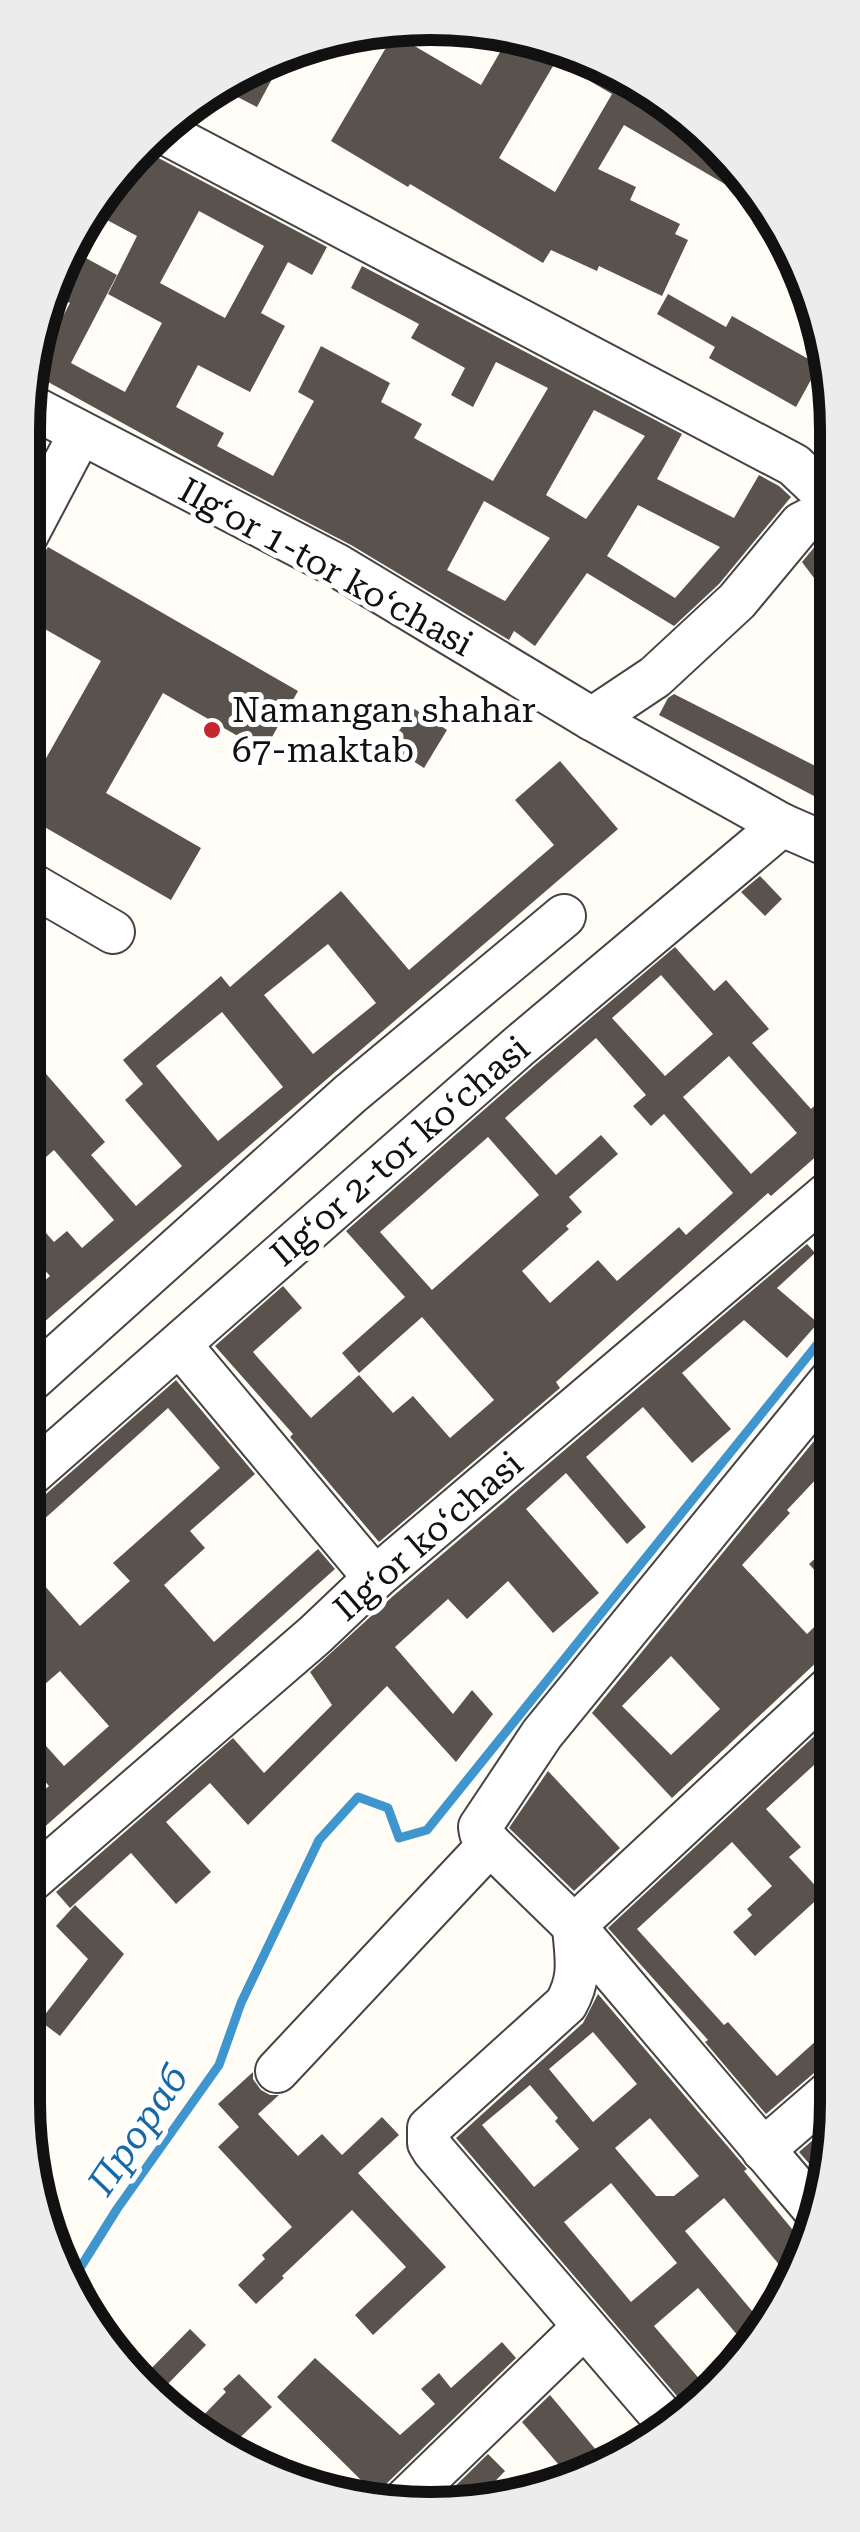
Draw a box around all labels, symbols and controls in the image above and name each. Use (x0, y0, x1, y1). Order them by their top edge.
street label: Ilgʻor 1-tor koʻchasi (172, 470, 480, 665)
place label: Namangan shahar 67-maktab (232, 690, 536, 771)
marker: Namangan shahar 67-maktab (201, 719, 223, 741)
street label: Ilgʻor 2-tor koʻchasi (263, 1028, 538, 1275)
street label: Ilgʻor koʻchasi (326, 1443, 531, 1629)
water label: Прораб (78, 2057, 197, 2204)

